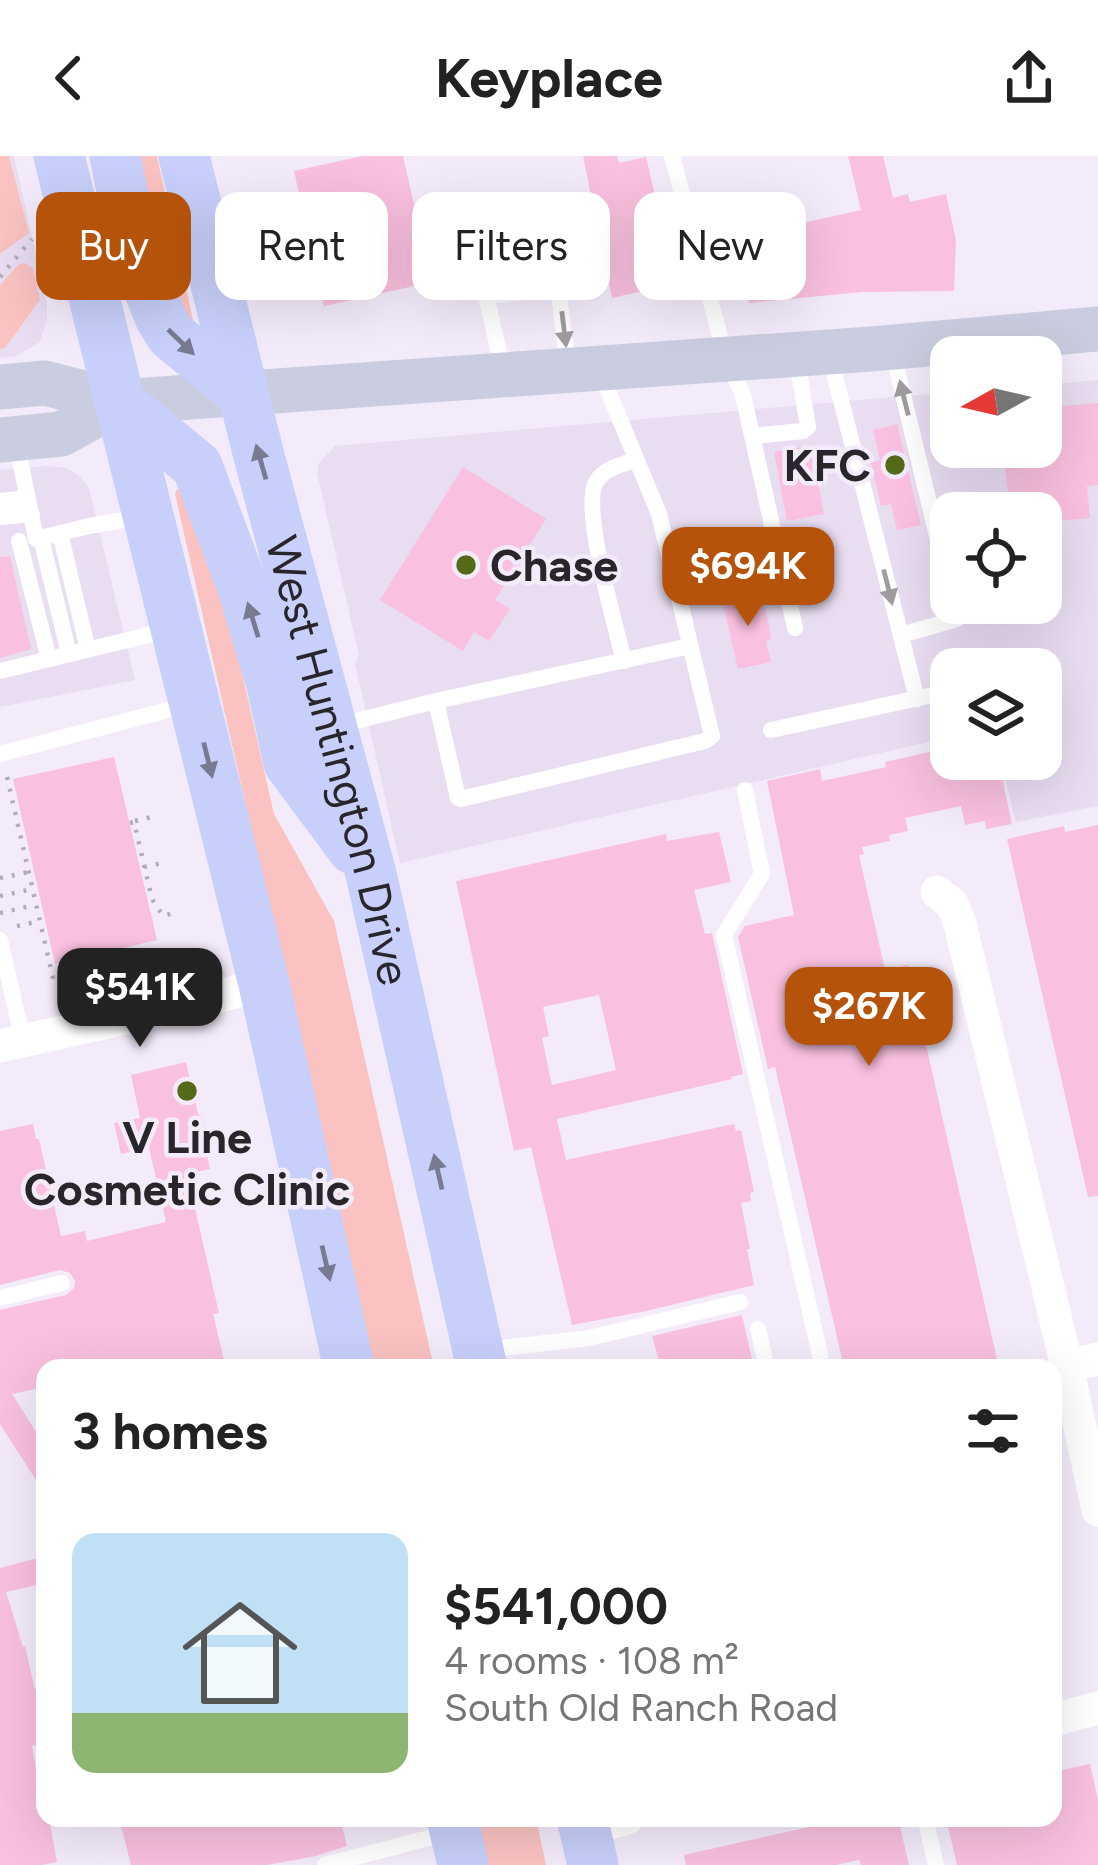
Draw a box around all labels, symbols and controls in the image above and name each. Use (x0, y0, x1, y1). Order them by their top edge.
icon: back (36, 45, 102, 111)
icon: share (996, 45, 1062, 111)
text: Keyplace (435, 46, 663, 111)
chip: Buy (36, 192, 191, 300)
chip: Rent (215, 192, 388, 300)
chip: Filters (412, 192, 610, 300)
chip: New (634, 192, 806, 300)
one-way arrow (554, 311, 573, 348)
one-way arrow (166, 327, 195, 355)
north arrow (930, 336, 1062, 468)
map controls (930, 336, 1062, 780)
one-way arrow (894, 380, 913, 417)
place label: KFC (783, 438, 871, 492)
one-way arrow (251, 443, 269, 479)
marker: KFC (882, 452, 908, 478)
button: locate (930, 492, 1062, 624)
pin: $694K (664, 527, 832, 629)
street label: West Huntington Drive (255, 530, 422, 990)
place label: Chase (490, 538, 618, 592)
text: $694K (689, 542, 807, 589)
marker: Chase (453, 552, 479, 578)
one-way arrow (880, 569, 899, 606)
one-way arrow (242, 601, 261, 638)
button: layers (930, 648, 1062, 780)
one-way arrow (200, 742, 219, 779)
pin: $541K (56, 948, 224, 1050)
text: $541K (84, 963, 196, 1010)
pin: $267K (785, 967, 953, 1069)
text: $267K (812, 982, 926, 1029)
marker: V Line Cosmetic Clinic (174, 1078, 200, 1104)
place label: V Line Cosmetic Clinic (24, 1110, 350, 1216)
one-way arrow (428, 1152, 447, 1190)
one-way arrow (317, 1244, 336, 1282)
icon: filters (960, 1398, 1026, 1464)
text: 3 homes (72, 1401, 268, 1462)
text: $541,000 (444, 1576, 668, 1637)
icon: home (168, 1581, 312, 1725)
text: 4 rooms · 108 m² (444, 1637, 739, 1684)
text: South Old Ranch Road (444, 1684, 838, 1731)

